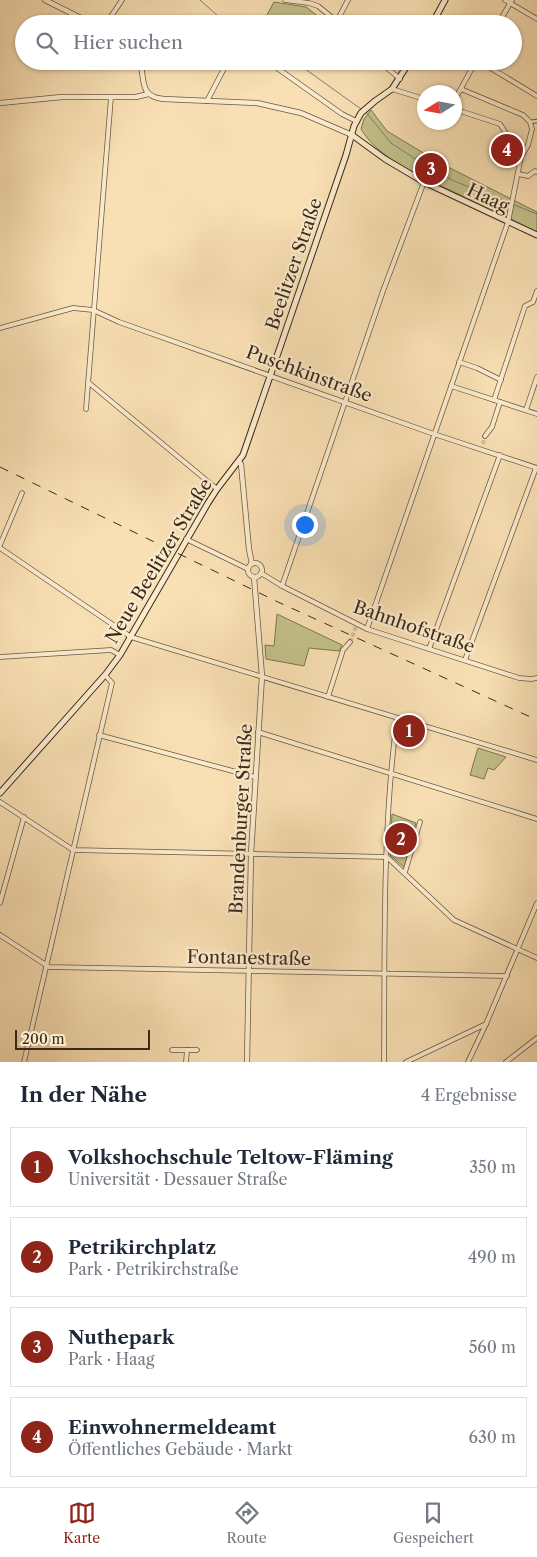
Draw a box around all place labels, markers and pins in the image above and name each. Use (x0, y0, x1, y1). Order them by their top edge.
pin: 4 (491, 131, 523, 169)
pin: 3 (415, 150, 447, 188)
pin: 1 (393, 712, 425, 750)
pin: 2 (385, 820, 417, 858)

